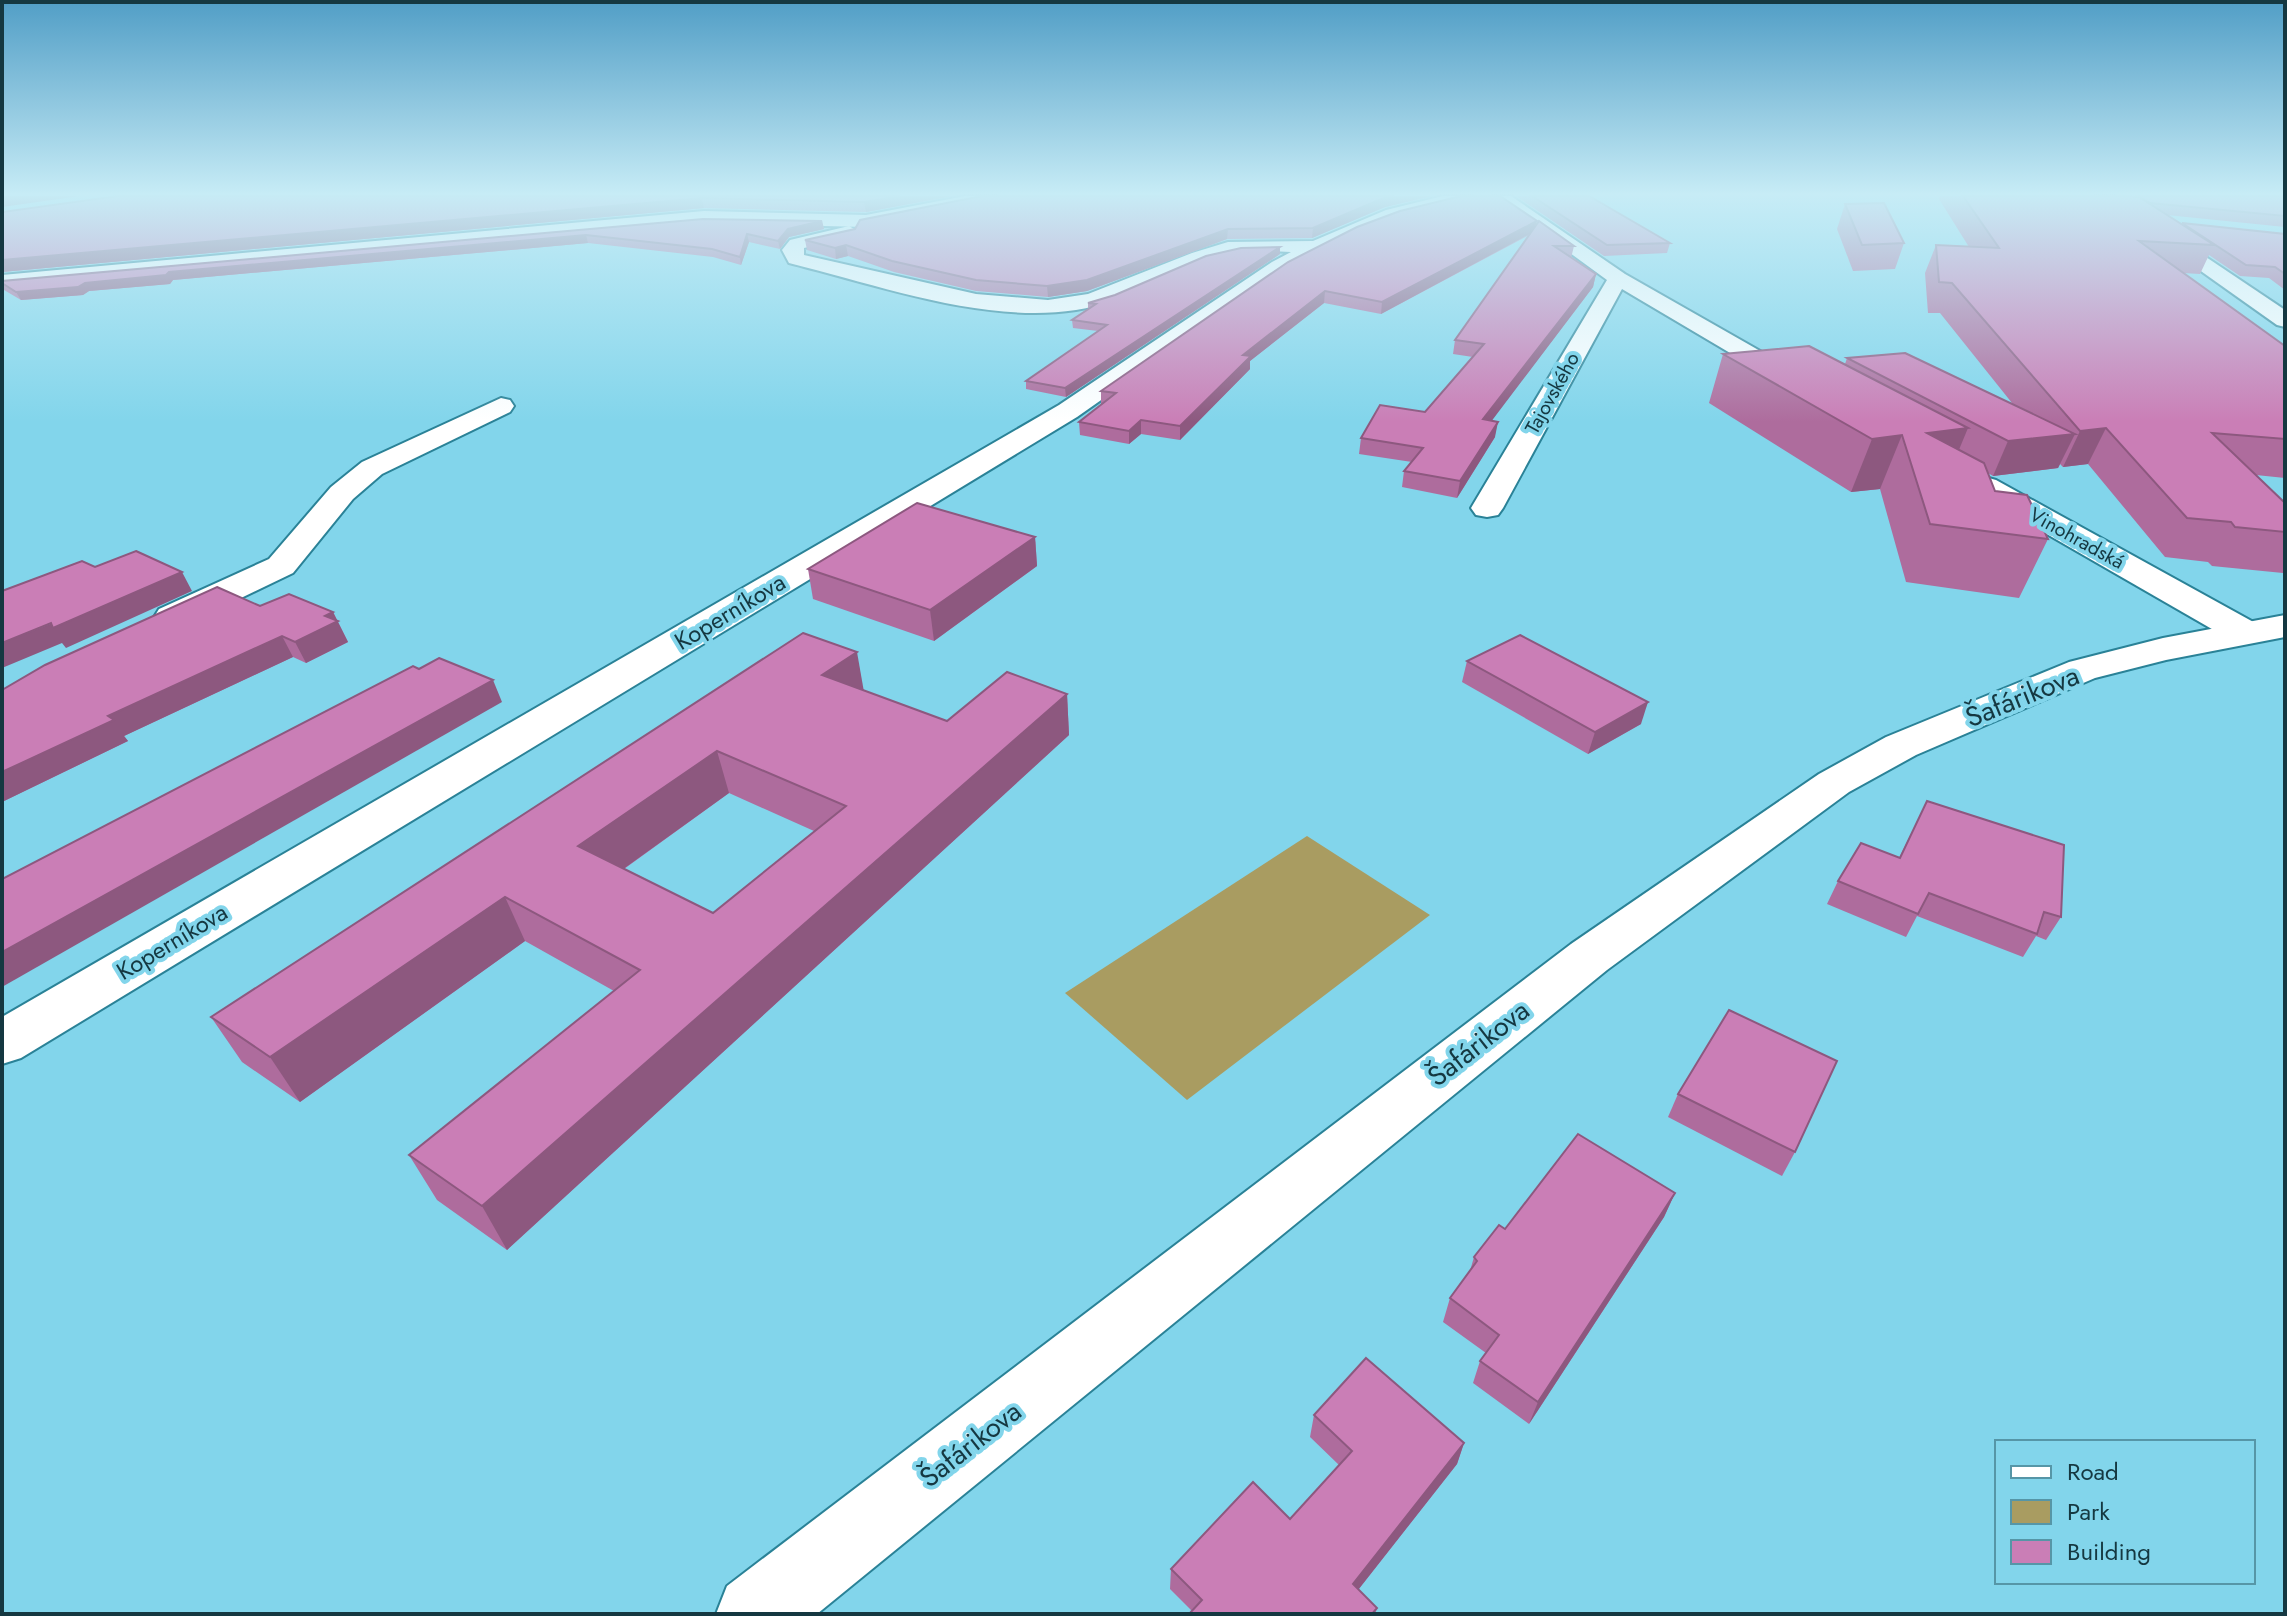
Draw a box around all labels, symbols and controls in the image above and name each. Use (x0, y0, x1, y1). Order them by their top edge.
street label: Tajovského (1518, 347, 1587, 439)
street label: Vinohradská (2024, 500, 2130, 577)
street label: Koperníkova (668, 565, 792, 659)
street label: Šafárikova (1959, 655, 2085, 738)
street label: Koperníkova (110, 895, 234, 989)
street label: Šafárikova (1418, 990, 1538, 1096)
street label: Šafárikova (910, 1391, 1030, 1497)
legend (1995, 1440, 2255, 1584)
text: Road (2067, 1454, 2119, 1489)
text: Park (2067, 1494, 2110, 1529)
text: Building (2067, 1534, 2151, 1569)

